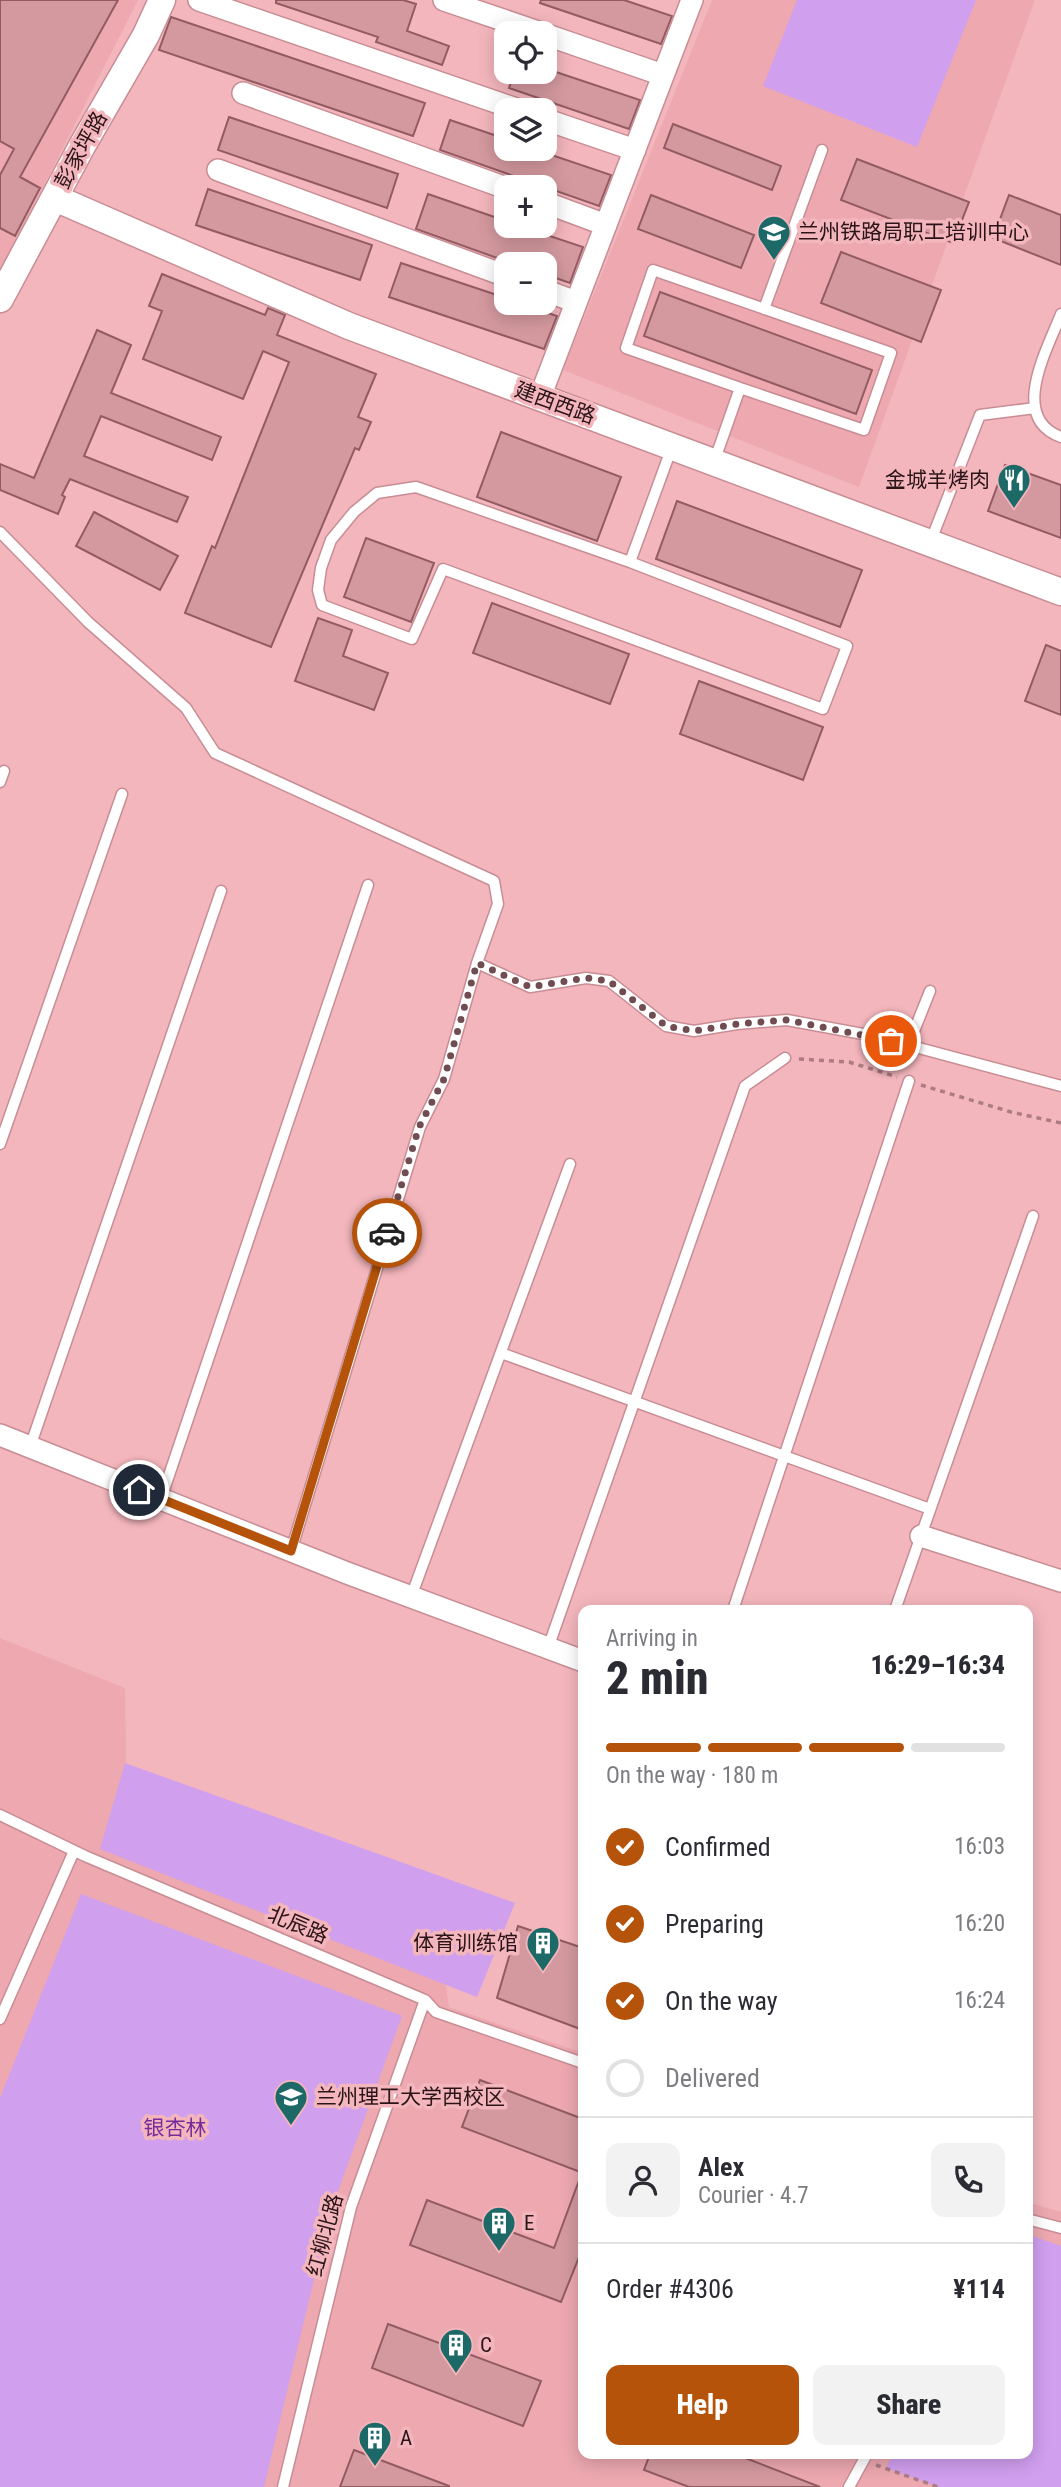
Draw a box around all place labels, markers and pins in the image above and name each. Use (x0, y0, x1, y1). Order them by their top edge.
school or university icon: 兰州铁路局职工培训中心 (755, 213, 793, 262)
place label: 兰州铁路局职工培训中心 (798, 220, 1029, 244)
restaurant icon: 金城羊烤肉 (995, 461, 1033, 510)
place label: 金城羊烤肉 (885, 468, 990, 492)
pin (861, 1011, 921, 1071)
pin (109, 1460, 169, 1520)
building icon: 体育训练馆 (524, 1924, 562, 1973)
place label: 体育训练馆 (413, 1931, 518, 1955)
school or university icon: 兰州理工大学西校区 (272, 2078, 310, 2127)
place label: 兰州理工大学西校区 (316, 2085, 505, 2109)
building icon: E (480, 2204, 518, 2253)
place label: E (524, 2211, 534, 2235)
building icon: C (437, 2326, 475, 2375)
place label: C (480, 2333, 492, 2357)
building icon: A (356, 2419, 394, 2468)
place label: A (400, 2426, 412, 2450)

